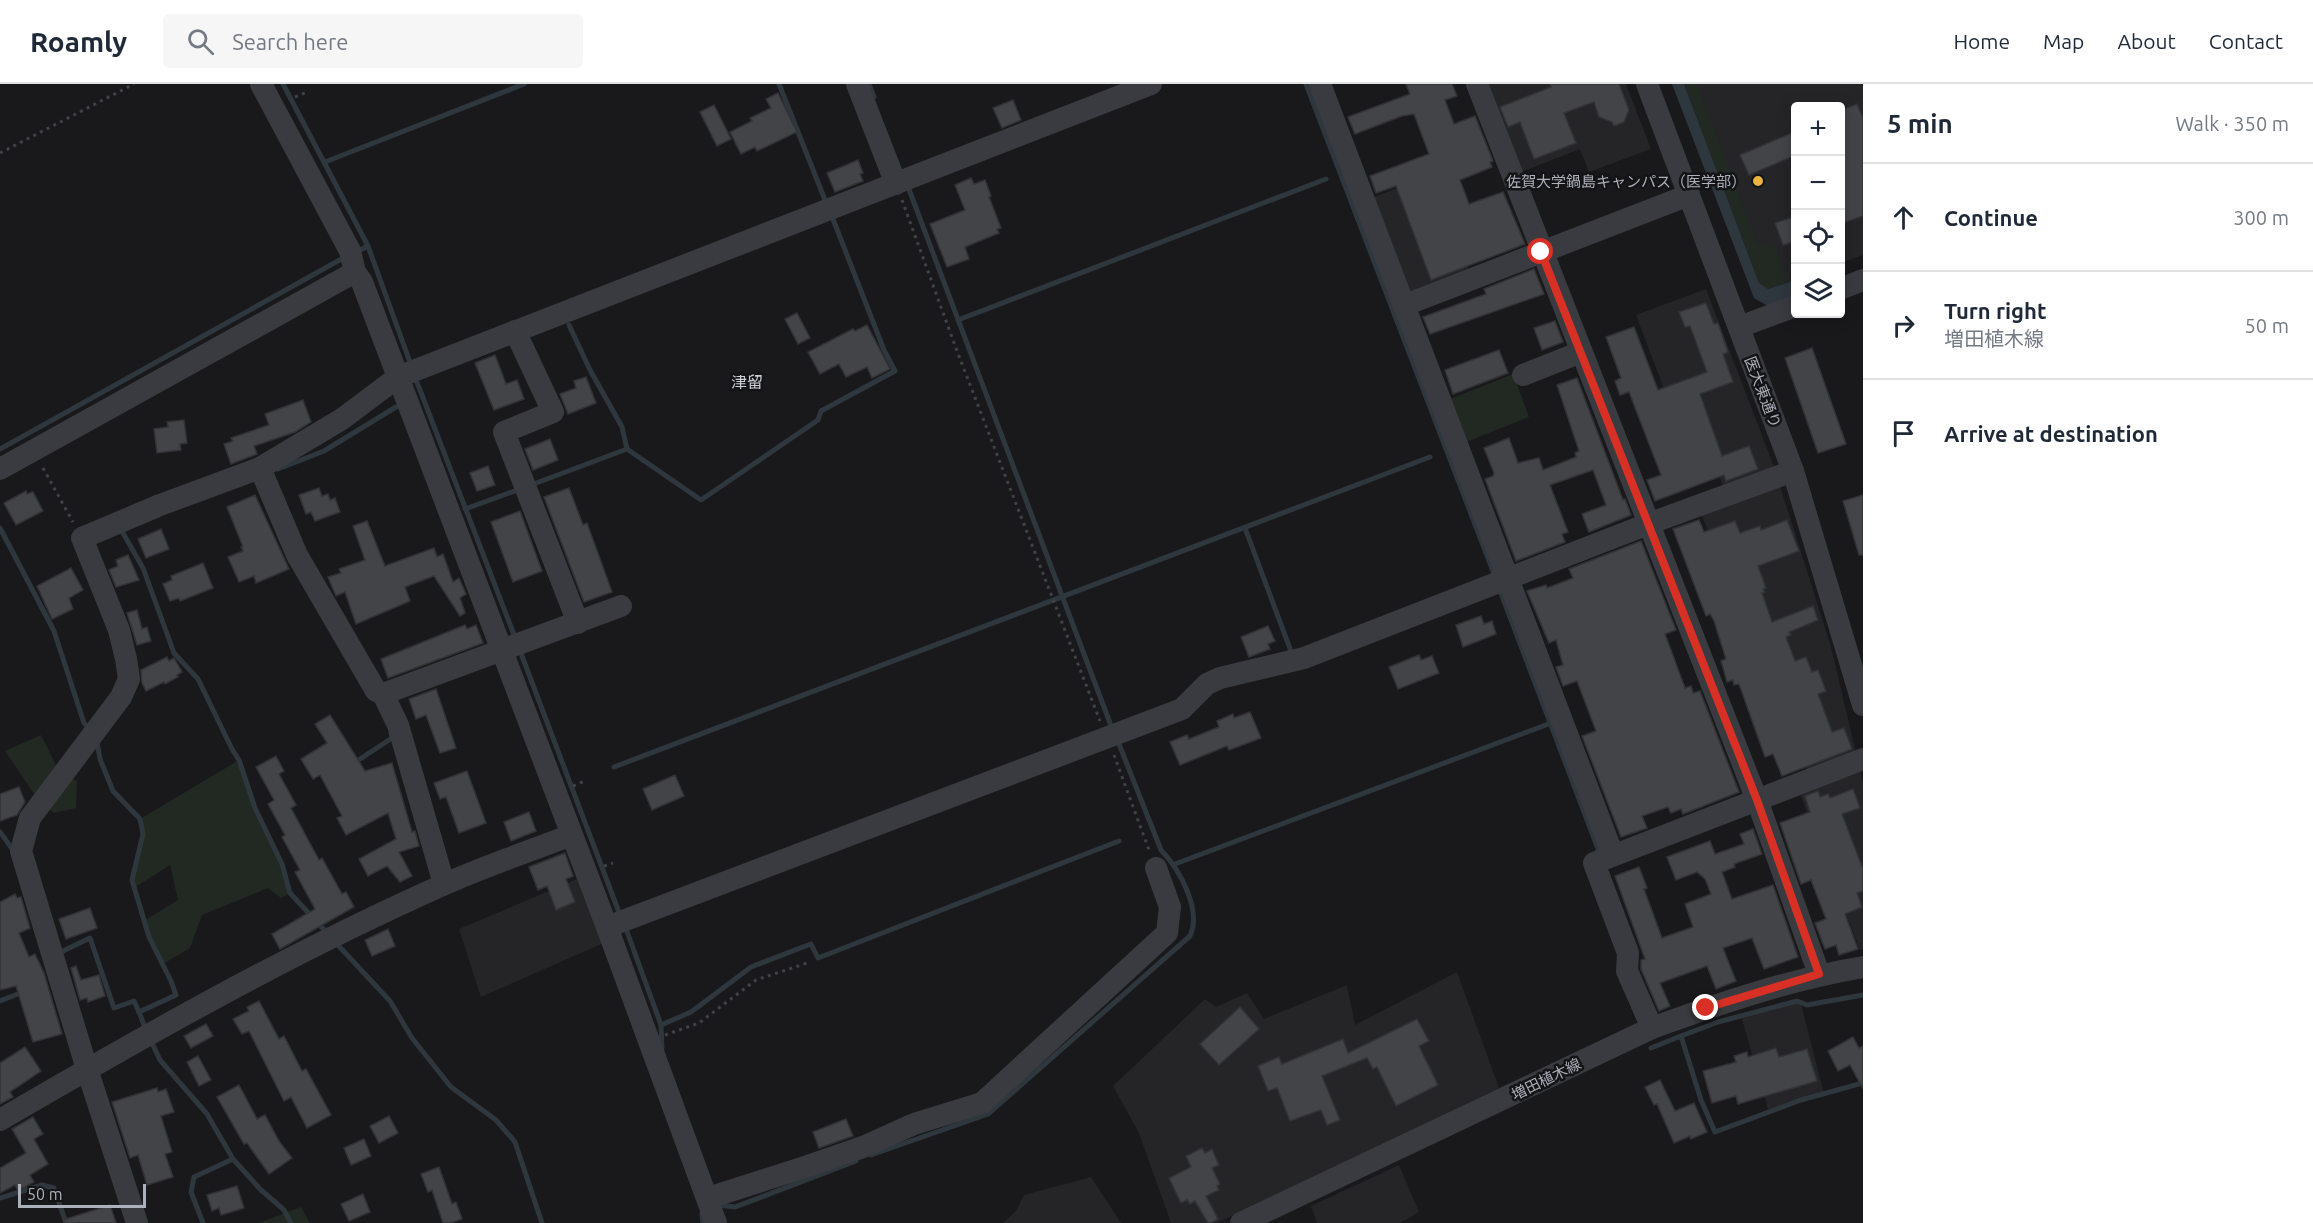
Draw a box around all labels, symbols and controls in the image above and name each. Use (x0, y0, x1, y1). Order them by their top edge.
search box (163, 14, 583, 68)
icon: search (184, 25, 217, 58)
text: Roamly (30, 26, 127, 57)
text: Search here (232, 29, 348, 54)
text: Home (1953, 29, 2010, 53)
text: Map (2043, 29, 2084, 53)
text: About (2117, 29, 2176, 53)
text: Contact (2209, 29, 2283, 53)
map controls (1791, 102, 1845, 318)
button: + (1791, 102, 1845, 156)
text: 5 min (1887, 109, 1953, 138)
text: Walk · 350 m (2176, 112, 2289, 135)
button: − (1791, 156, 1845, 210)
place label: 佐賀大学鍋島キャンパス（医学部） (1506, 173, 1746, 190)
marker: 佐賀大学鍋島キャンパス（医学部） (1751, 174, 1765, 188)
icon: ahead (1887, 201, 1920, 234)
text: Continue (1944, 205, 2038, 230)
text: 300 m (2233, 206, 2289, 229)
button: locate (1791, 210, 1845, 264)
route start (1527, 238, 1553, 264)
button: layers (1791, 264, 1845, 318)
text: Turn right (1944, 298, 2046, 323)
icon: right (1887, 309, 1920, 342)
text: 50 m (2245, 314, 2289, 337)
text: 増田植木線 (1944, 327, 2044, 350)
street label: 医大東通り (1742, 354, 1784, 430)
district label: 津留 (731, 373, 763, 391)
icon: arrive (1887, 417, 1920, 450)
text: Arrive at destination (1944, 421, 2158, 446)
route end (1692, 994, 1718, 1020)
street label: 増田植木線 (1509, 1055, 1583, 1103)
scale bar (18, 1181, 146, 1208)
text: 50 m (27, 1185, 63, 1203)

